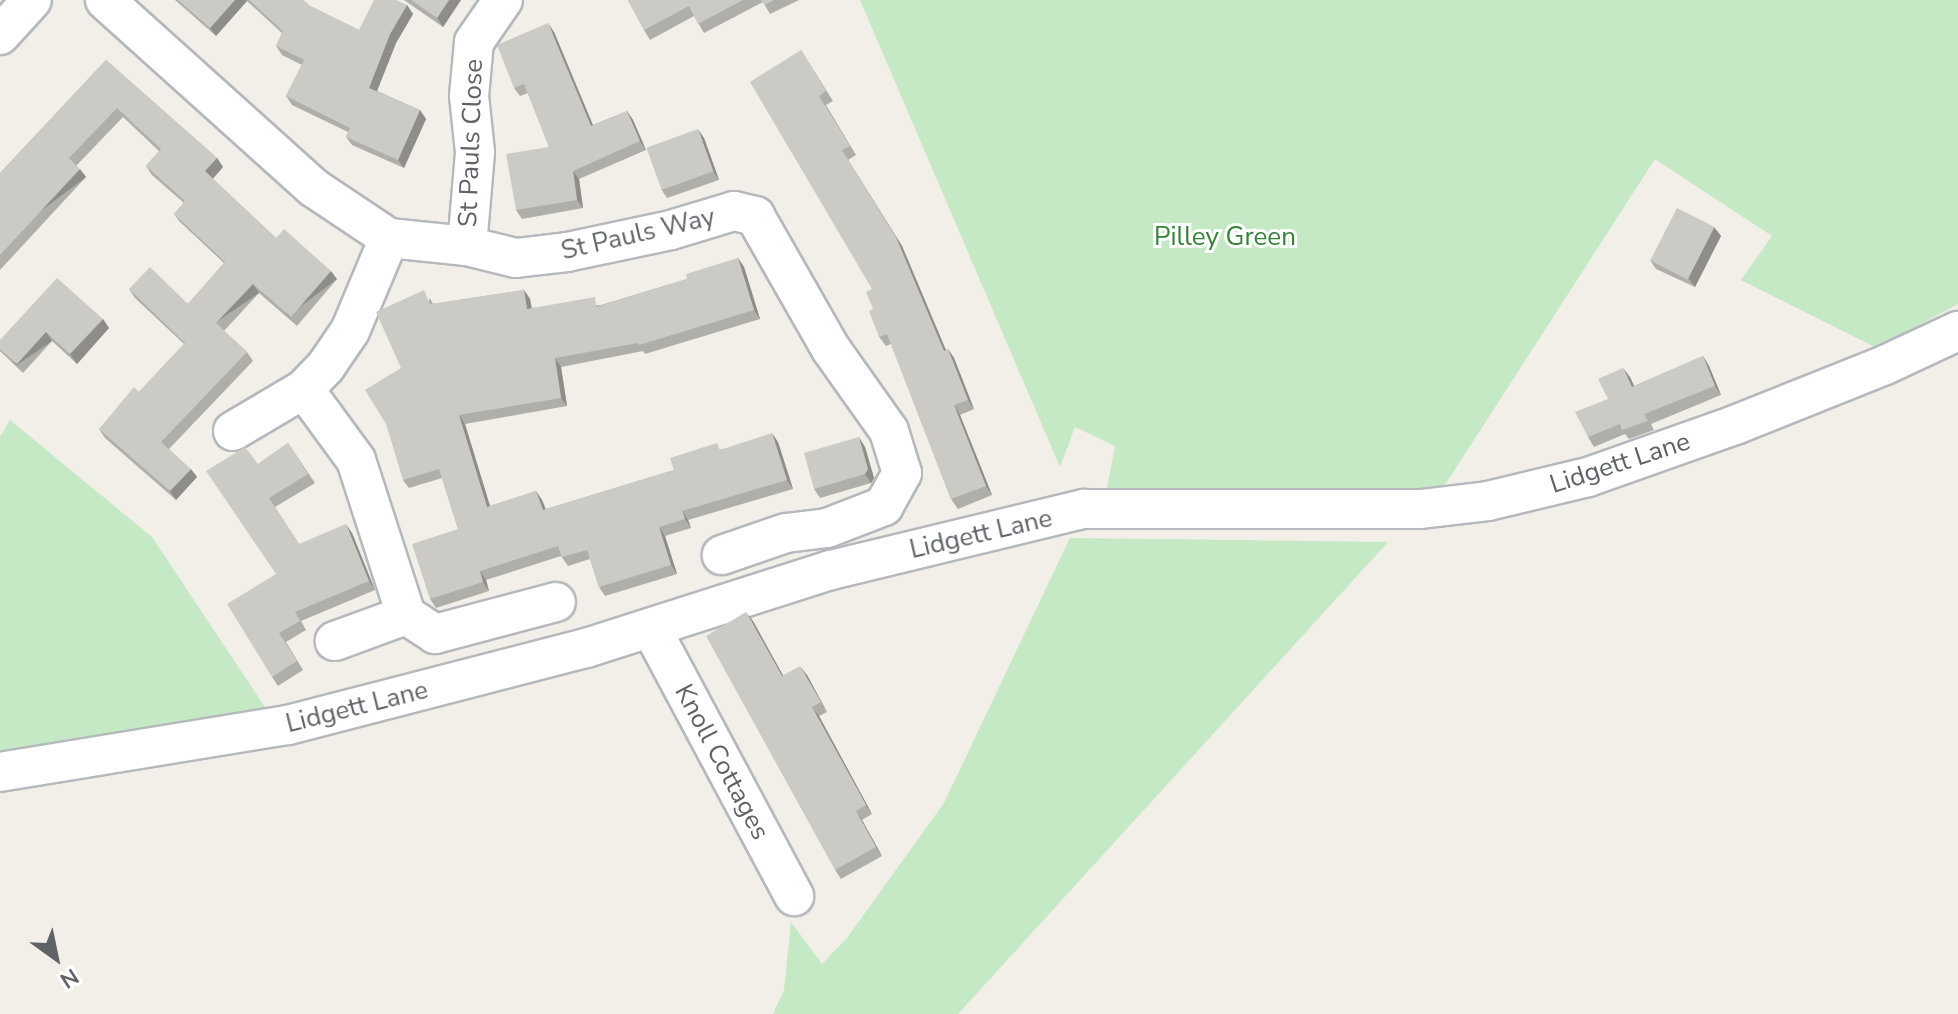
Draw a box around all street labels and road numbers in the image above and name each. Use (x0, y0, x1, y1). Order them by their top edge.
street label: St Pauls Close (452, 58, 490, 228)
street label: St Pauls Way (558, 201, 718, 267)
street label: Lidgett Lane (1546, 426, 1694, 500)
street label: Lidgett Lane (907, 502, 1055, 566)
street label: Lidgett Lane (283, 674, 431, 740)
street label: Knoll Cottages (668, 679, 776, 845)

